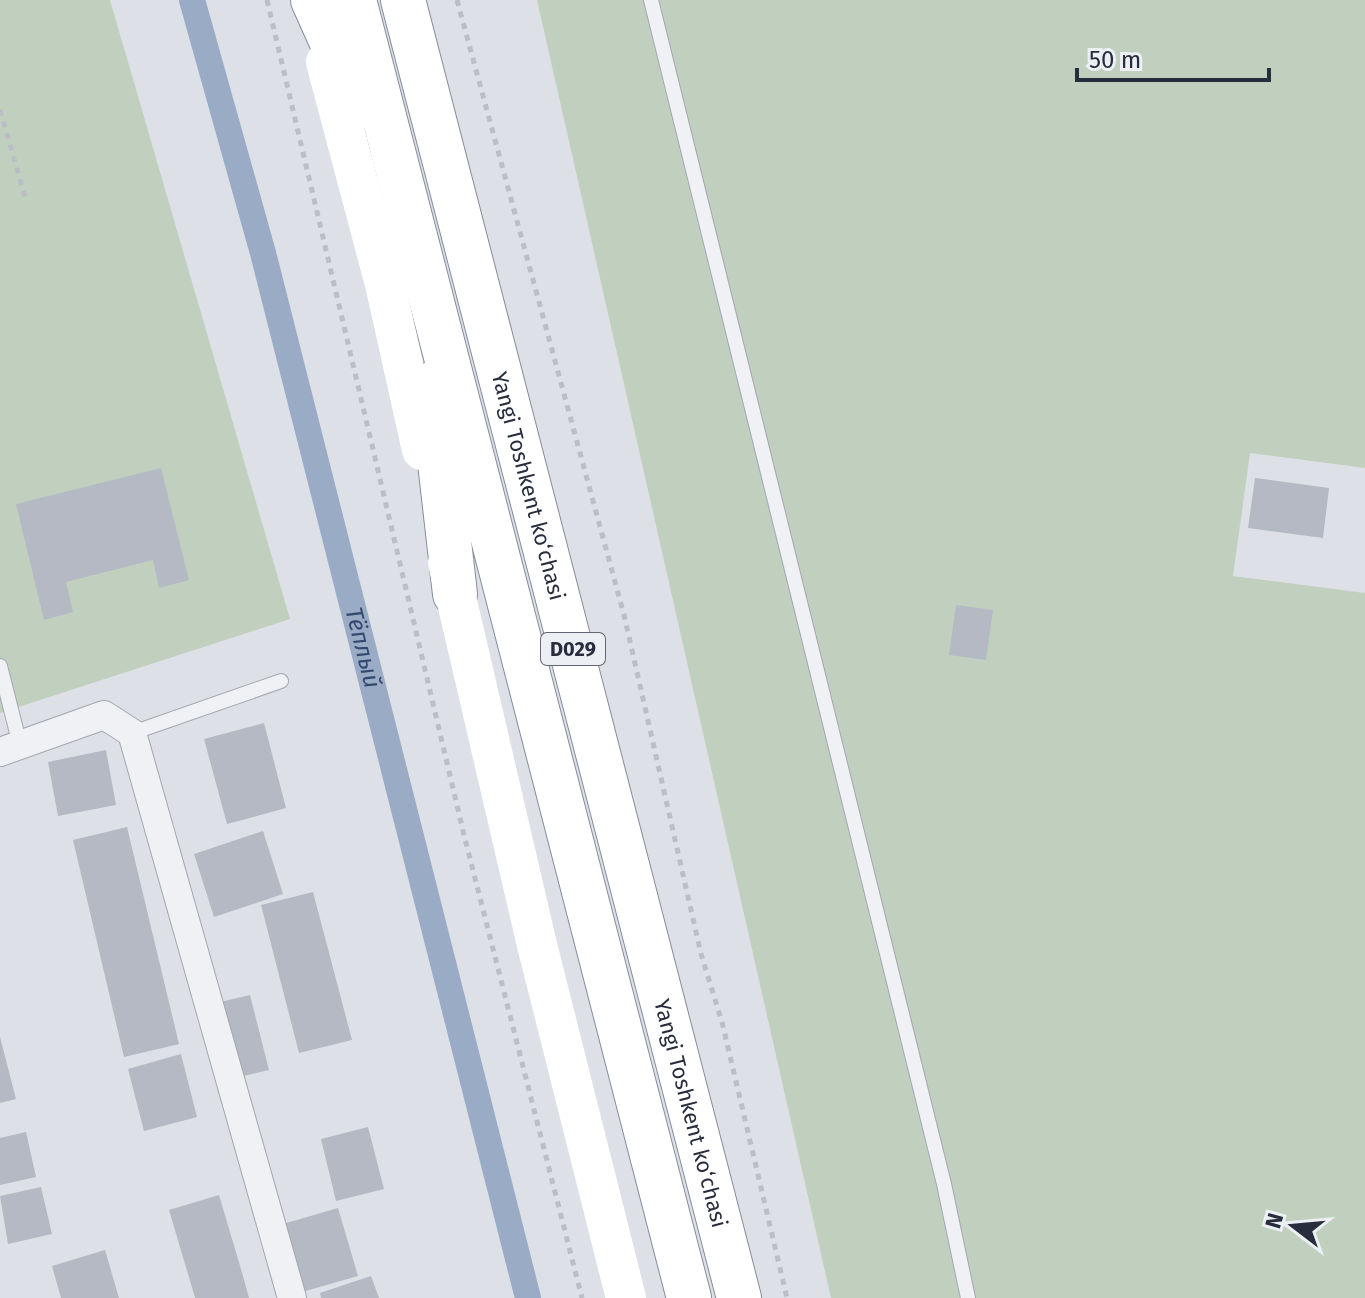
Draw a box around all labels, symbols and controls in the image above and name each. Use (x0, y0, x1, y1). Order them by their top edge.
scale bar (1077, 32, 1269, 82)
text: 50 m (1089, 46, 1141, 74)
street label: Yangi Toshkent ko‘chasi (486, 369, 571, 603)
water label: Тёплый (339, 604, 387, 691)
road number: D029 (541, 633, 605, 665)
street label: Yangi Toshkent ko‘chasi (648, 996, 733, 1231)
north arrow (1253, 1186, 1333, 1266)
text: N (1259, 1210, 1289, 1231)

